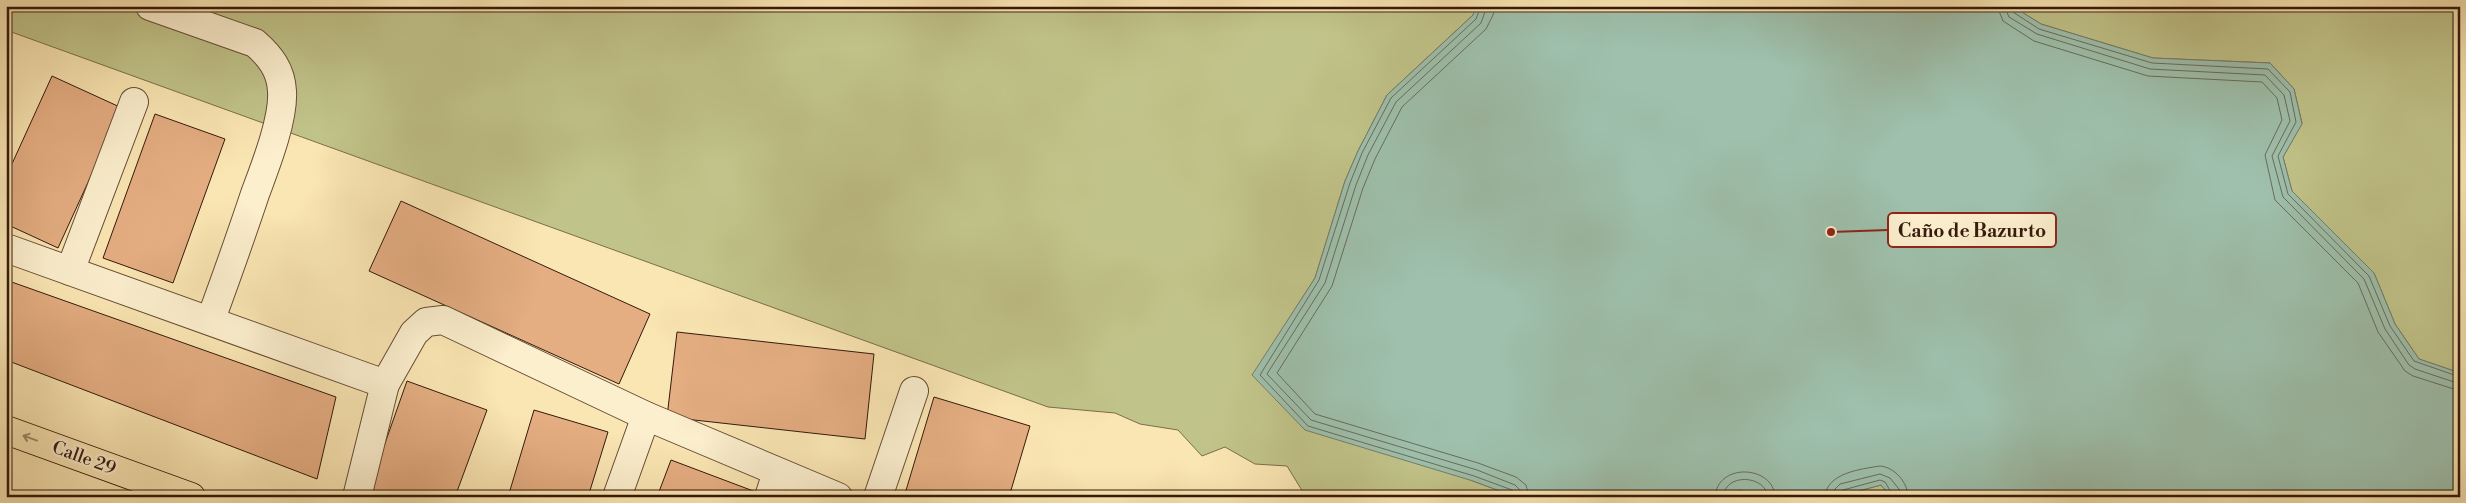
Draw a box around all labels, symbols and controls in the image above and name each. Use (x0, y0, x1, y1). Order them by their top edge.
callout: Caño de Bazurto (1888, 213, 2056, 247)
text: Caño de Bazurto (1898, 219, 2046, 243)
one-way arrow (23, 433, 38, 442)
street label: Calle 29 (49, 436, 119, 480)

